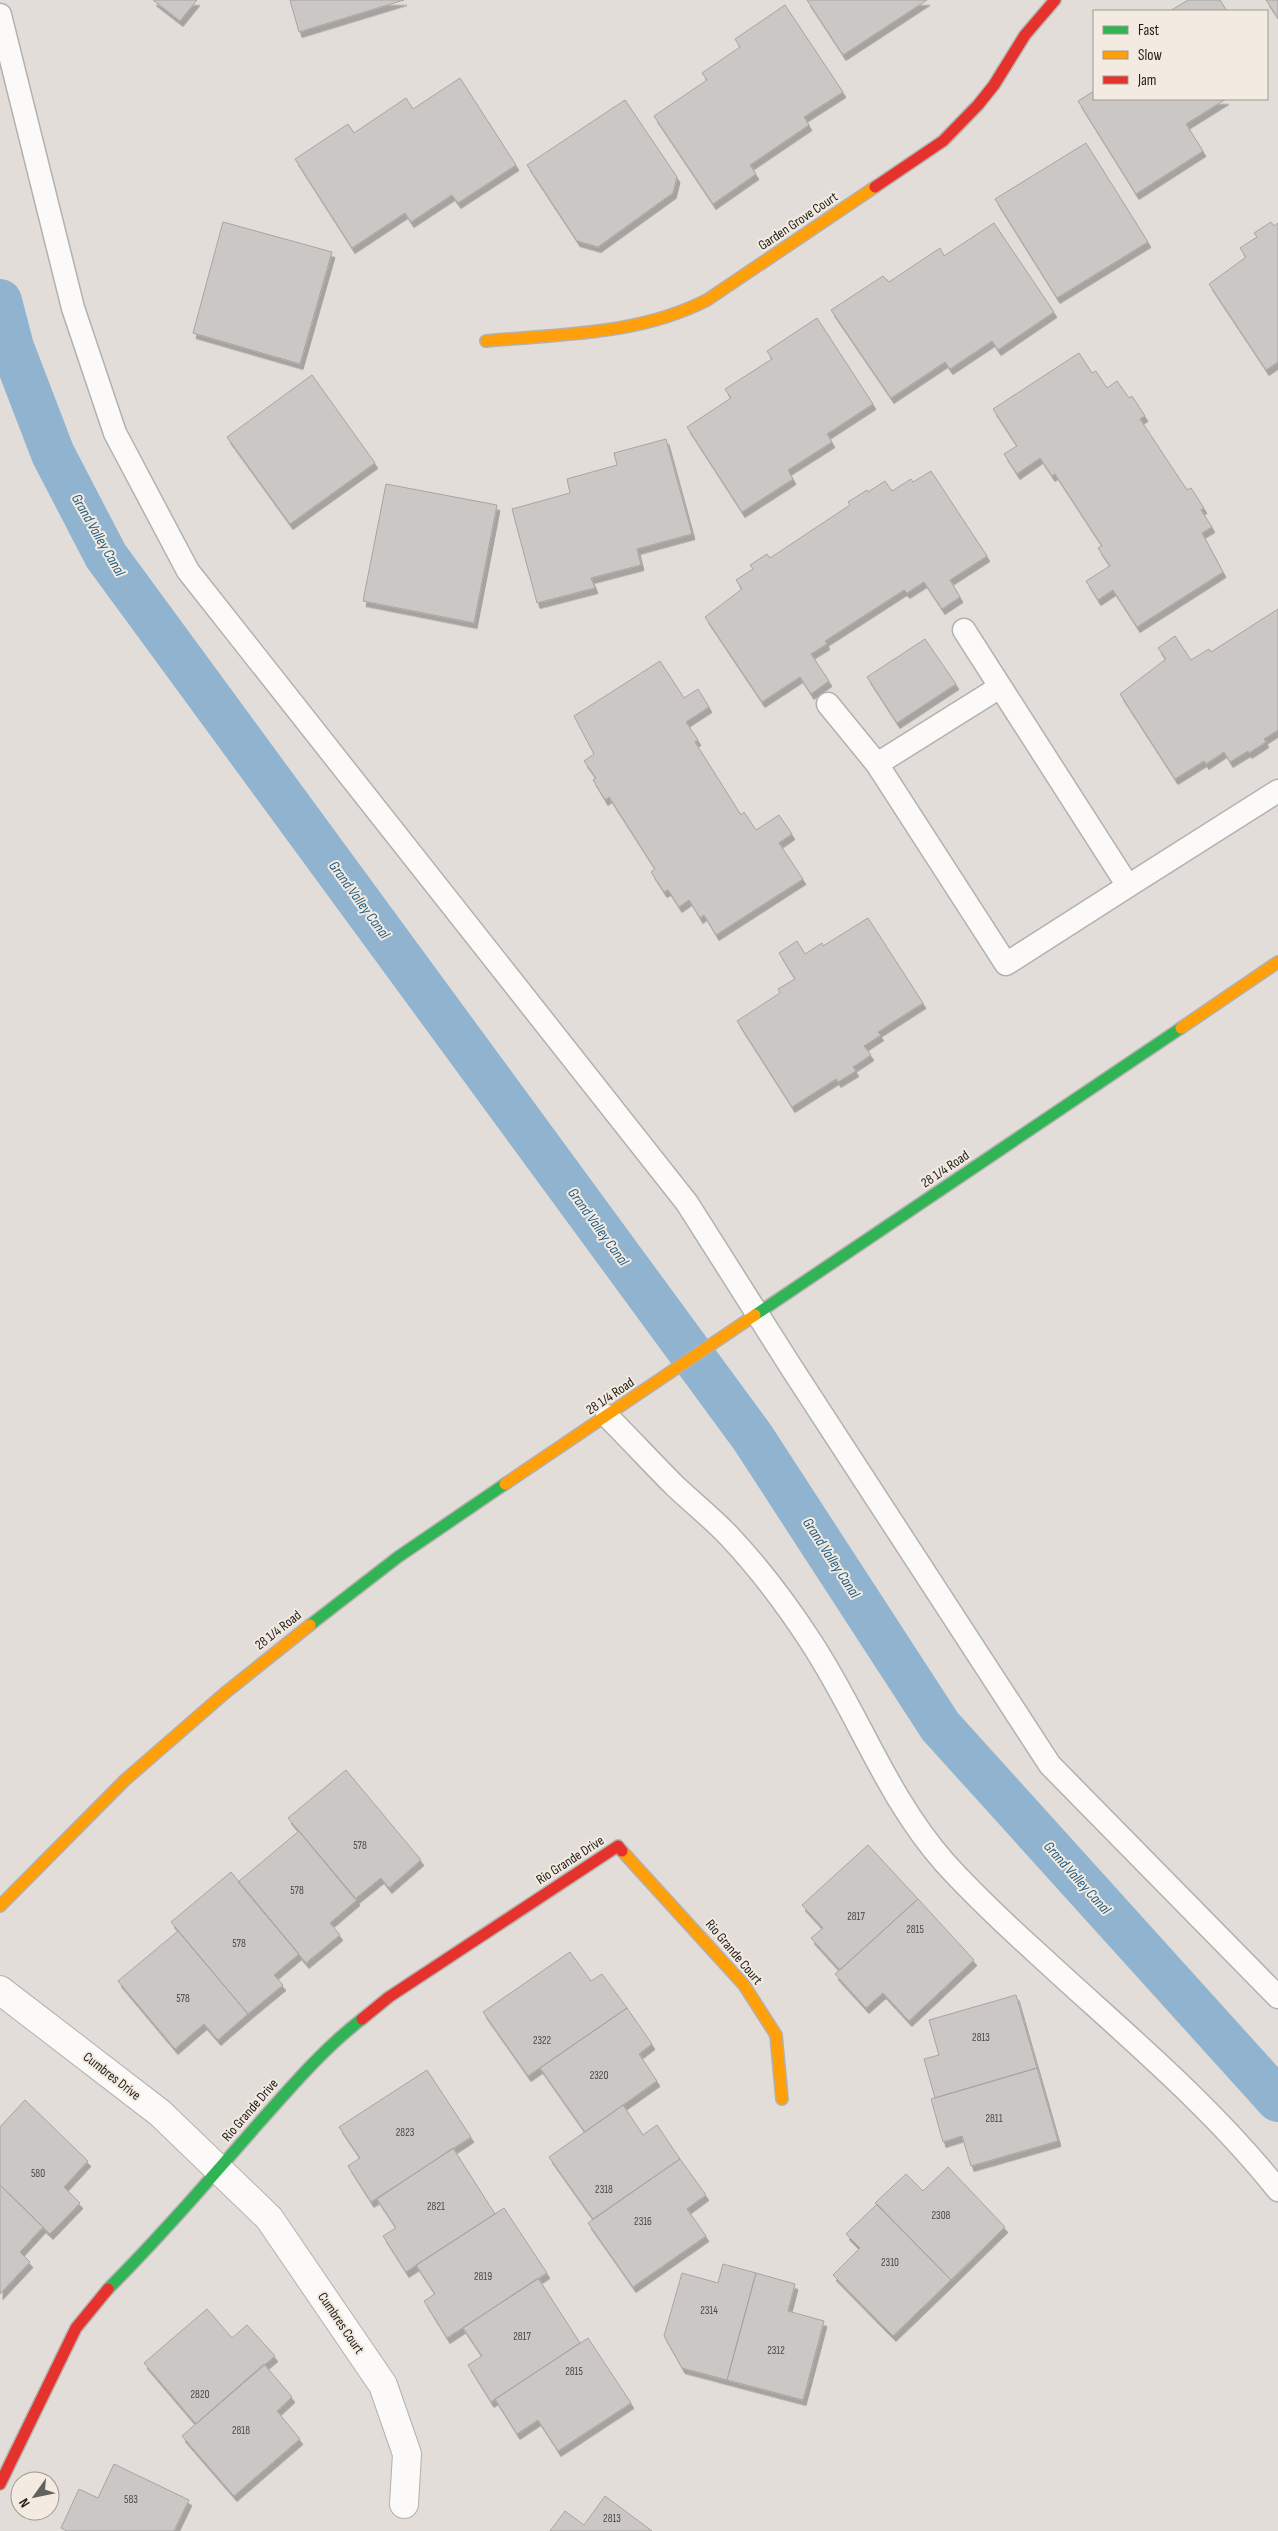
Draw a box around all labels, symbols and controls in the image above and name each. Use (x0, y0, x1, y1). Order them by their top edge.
legend (1093, 10, 1268, 100)
text: Fast (1138, 21, 1160, 40)
text: Slow (1138, 46, 1162, 65)
text: Jam (1137, 71, 1156, 90)
street label: Garden Grove Court (755, 188, 841, 254)
water label: Grand Valley Canal (67, 490, 130, 581)
water label: Grand Valley Canal (324, 857, 394, 944)
street label: 28 1/4 Road (918, 1147, 972, 1191)
water label: Grand Valley Canal (563, 1184, 633, 1271)
street label: 28 1/4 Road (583, 1374, 637, 1418)
water label: Grand Valley Canal (798, 1514, 865, 1603)
street label: 28 1/4 Road (251, 1607, 305, 1653)
street label: Rio Grande Drive (533, 1832, 607, 1888)
water label: Grand Valley Canal (1039, 1837, 1116, 1919)
house number: 578 (353, 1839, 367, 1852)
house number: 578 (290, 1884, 304, 1897)
house number: 2817 (847, 1910, 865, 1923)
street label: Rio Grande Court (702, 1916, 766, 1988)
house number: 2815 (906, 1923, 924, 1936)
house number: 578 (232, 1937, 246, 1950)
house number: 578 (176, 1992, 190, 2005)
house number: 2813 (972, 2031, 990, 2044)
house number: 2322 (533, 2034, 552, 2047)
street label: Cumbres Drive (80, 2048, 144, 2104)
house number: 2320 (590, 2069, 608, 2082)
street label: Rio Grande Drive (218, 2075, 282, 2145)
house number: 2811 (985, 2112, 1003, 2125)
house number: 2823 (396, 2126, 415, 2139)
house number: 580 (31, 2167, 45, 2180)
house number: 2318 (595, 2183, 613, 2196)
house number: 2821 (427, 2200, 445, 2213)
house number: 2308 (932, 2209, 951, 2222)
house number: 2316 (634, 2215, 652, 2228)
house number: 2310 (881, 2256, 899, 2269)
house number: 2819 (474, 2270, 492, 2283)
street label: Cumbres Court (314, 2289, 368, 2357)
house number: 2314 (700, 2304, 718, 2317)
house number: 2817 (513, 2330, 531, 2343)
house number: 2312 (767, 2344, 785, 2357)
house number: 2815 (565, 2365, 583, 2378)
house number: 2820 (191, 2388, 210, 2401)
house number: 2818 (232, 2424, 250, 2437)
north arrow (10, 2471, 60, 2521)
house number: 583 (124, 2493, 138, 2506)
text: N (15, 2495, 34, 2511)
house number: 2813 (603, 2512, 621, 2525)

